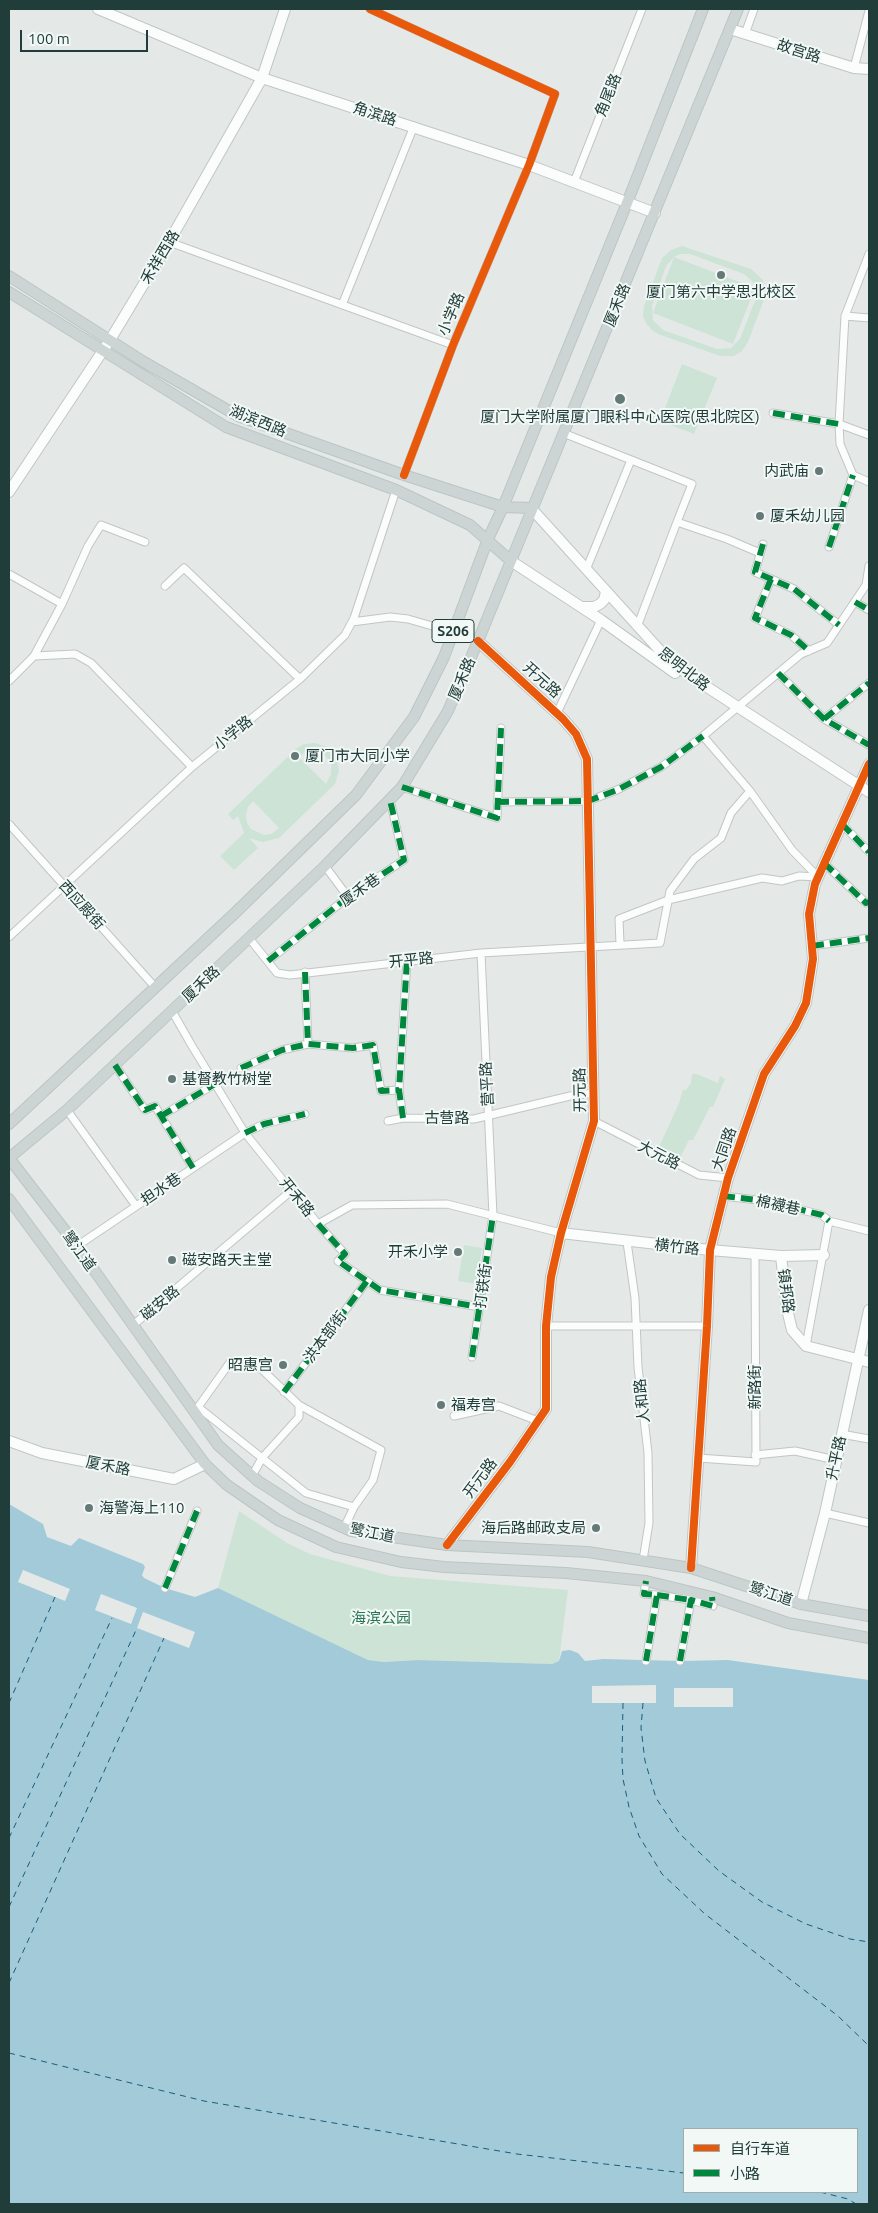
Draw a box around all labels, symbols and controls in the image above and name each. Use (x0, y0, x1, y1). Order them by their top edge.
scale bar (22, 20, 150, 52)
text: 100 m (28, 30, 70, 47)
street label: 故宫路 (775, 35, 823, 67)
street label: 角尾路 (591, 71, 625, 119)
street label: 角滨路 (351, 98, 399, 130)
street label: 禾祥西路 (137, 227, 183, 287)
marker: 厦门第六中学思北校区 (715, 269, 727, 281)
street label: 厦禾路 (600, 281, 634, 329)
place label: 厦门第六中学思北校区 (646, 283, 796, 301)
street label: 小学路 (434, 290, 468, 338)
marker: 厦门大学附属厦门眼科中心医院(思北院区) (613, 392, 627, 406)
street label: 湖滨西路 (227, 401, 289, 441)
place label: 厦门大学附属厦门眼科中心医院(思北院区) (480, 408, 760, 426)
place label: 内武庙 (764, 462, 809, 480)
marker: 内武庙 (813, 465, 825, 477)
place label: 厦禾幼儿园 (770, 507, 845, 525)
marker: 厦禾幼儿园 (754, 510, 766, 522)
road number: S206 (432, 620, 474, 642)
street label: 思明北路 (655, 643, 713, 695)
street label: 厦禾路 (445, 655, 479, 703)
street label: 开元路 (519, 658, 565, 702)
street label: 小学路 (210, 712, 256, 754)
place label: 厦门市大同小学 (305, 747, 410, 765)
marker: 厦门市大同小学 (289, 750, 301, 762)
street label: 厦禾巷 (336, 870, 384, 910)
street label: 西应殿街 (55, 877, 109, 933)
street label: 开平路 (388, 949, 434, 971)
street label: 厦禾路 (178, 962, 224, 1006)
street label: 营平路 (477, 1061, 497, 1107)
street label: 开元路 (571, 1067, 589, 1113)
place label: 基督教竹树堂 (182, 1070, 272, 1088)
marker: 基督教竹树堂 (166, 1073, 178, 1085)
street label: 古营路 (425, 1109, 469, 1127)
street label: 大同路 (708, 1125, 740, 1173)
street label: 大元路 (635, 1137, 683, 1173)
street label: 担水巷 (137, 1169, 185, 1209)
street label: 开禾路 (276, 1174, 318, 1220)
street label: 棉襪巷 (754, 1192, 802, 1218)
street label: 鹭江道 (58, 1228, 100, 1274)
street label: 横竹路 (654, 1236, 700, 1258)
place label: 开禾小学 (388, 1243, 448, 1261)
marker: 开禾小学 (452, 1246, 464, 1258)
place label: 磁安路天主堂 (182, 1251, 272, 1269)
marker: 磁安路天主堂 (166, 1254, 178, 1266)
street label: 打铁街 (471, 1262, 495, 1310)
street label: 镇邦路 (774, 1268, 798, 1314)
street label: 磁安路 (137, 1282, 183, 1324)
street label: 洪本部街 (300, 1308, 350, 1366)
place label: 昭惠宫 (228, 1356, 273, 1374)
marker: 昭惠宫 (277, 1359, 289, 1371)
street label: 新路街 (746, 1365, 764, 1409)
street label: 人和路 (631, 1378, 653, 1424)
place label: 福寿宫 (451, 1396, 496, 1414)
marker: 福寿宫 (435, 1399, 447, 1411)
street label: 升平路 (823, 1434, 849, 1482)
street label: 厦禾路 (84, 1453, 132, 1479)
street label: 开元路 (459, 1455, 501, 1501)
place label: 海警海上110 (99, 1499, 184, 1517)
marker: 海警海上110 (83, 1502, 95, 1514)
place label: 海后路邮政支局 (481, 1519, 586, 1537)
street label: 鹭江道 (348, 1520, 396, 1546)
marker: 海后路邮政支局 (590, 1522, 602, 1534)
street label: 鹭江道 (747, 1578, 795, 1610)
park label: 海滨公园 (351, 1609, 411, 1627)
legend (683, 2128, 858, 2193)
text: 自行车道 (730, 2140, 790, 2157)
text: 小路 (730, 2165, 760, 2182)

